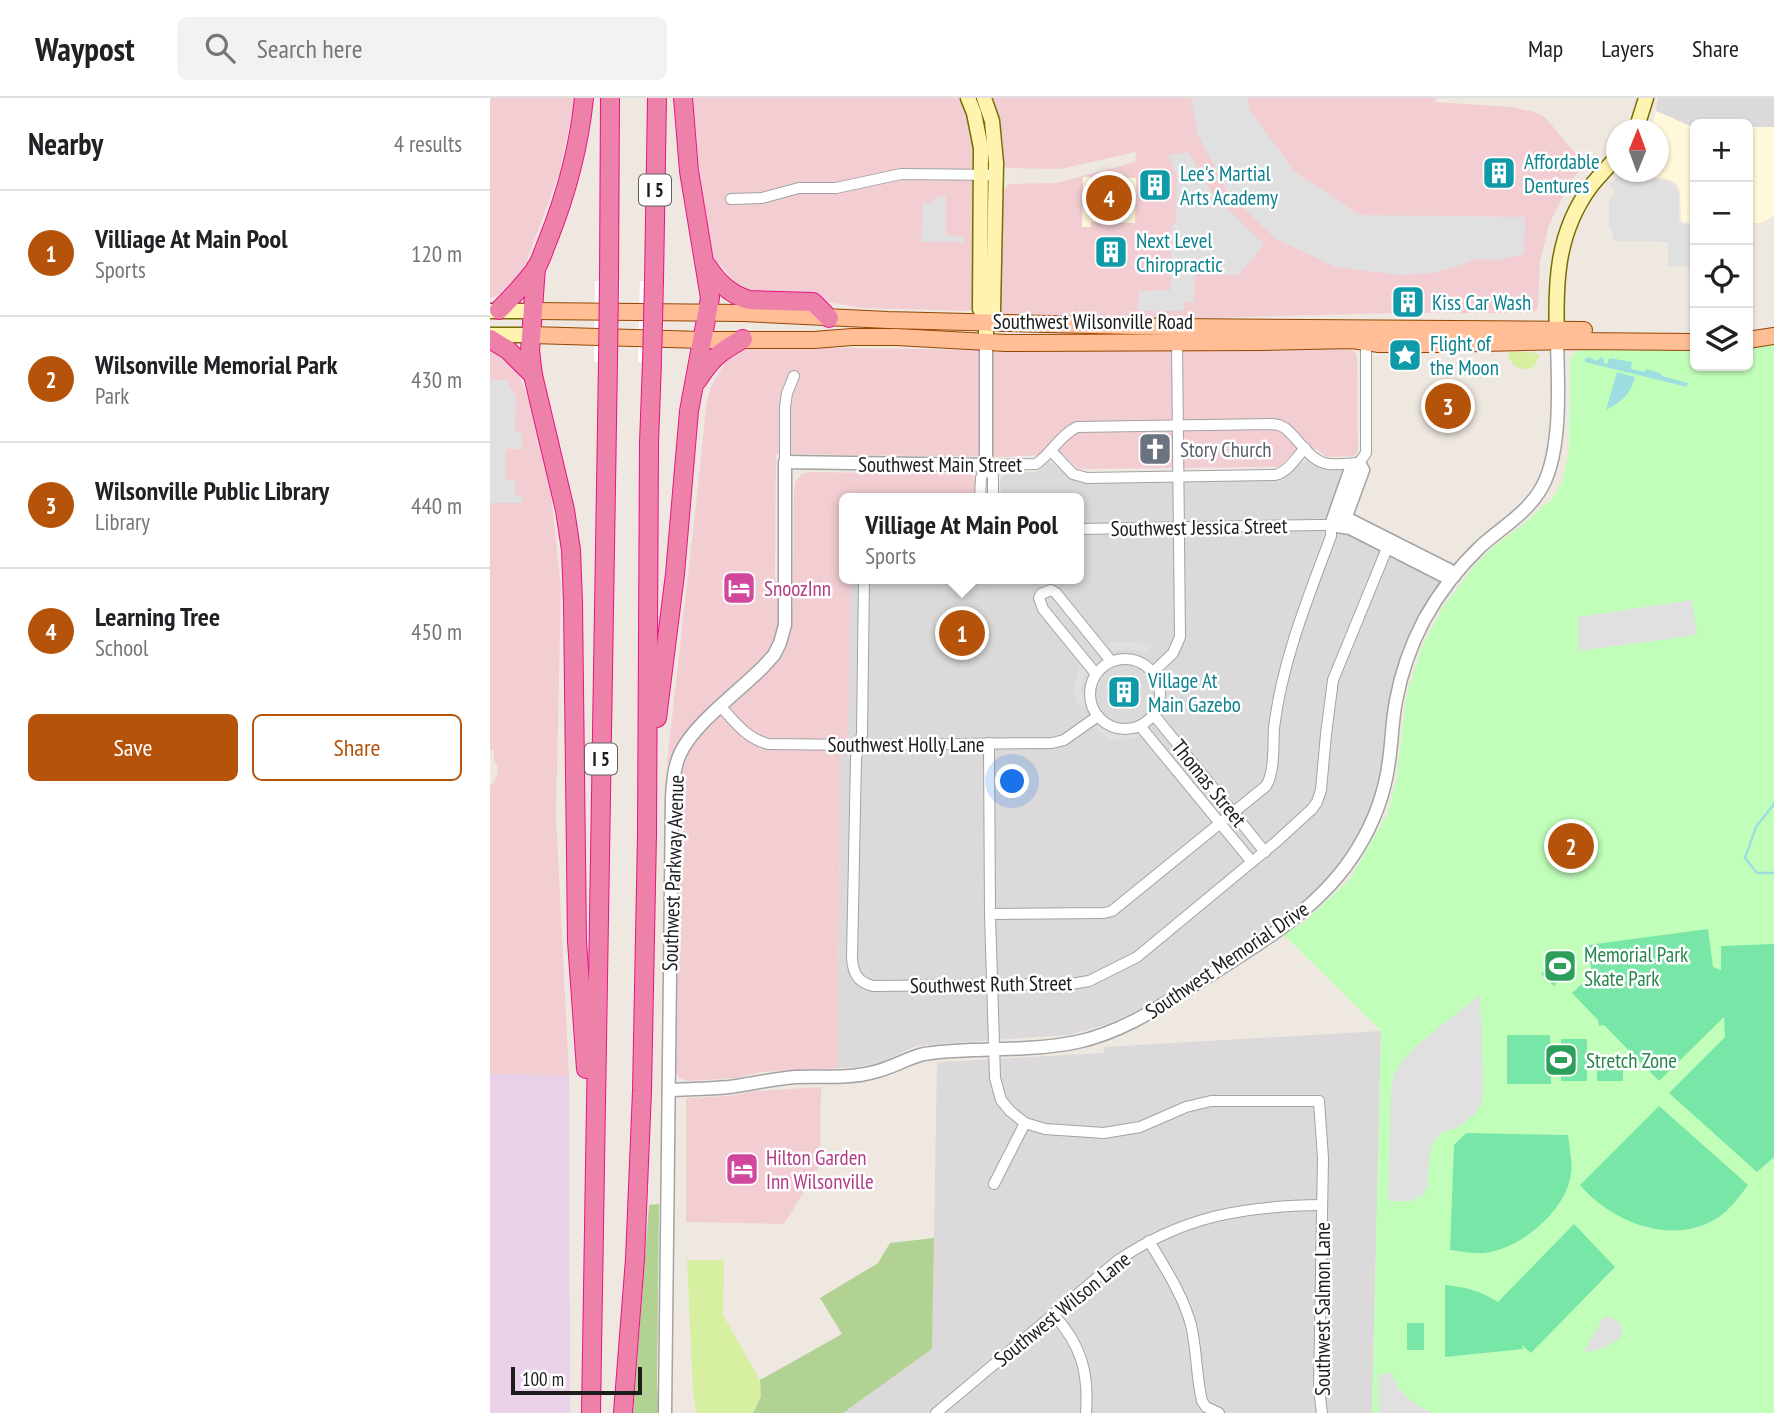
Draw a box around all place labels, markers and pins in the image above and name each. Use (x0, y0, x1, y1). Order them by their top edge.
place label: Affordable Dentures (1524, 148, 1600, 199)
building icon: Affordable Dentures (1480, 154, 1518, 192)
place label: Lee's Martial Arts Academy (1180, 160, 1278, 211)
building icon: Lee's Martial Arts Academy (1136, 166, 1174, 204)
pin: 4 (1086, 172, 1132, 224)
place label: Next Level Chiropractic (1136, 227, 1223, 278)
building icon: Next Level Chiropractic (1092, 233, 1130, 271)
building icon: Kiss Car Wash (1389, 283, 1427, 321)
place label: Kiss Car Wash (1432, 289, 1531, 316)
place label: Flight of the Moon (1430, 330, 1499, 381)
place icon: Flight of the Moon (1386, 336, 1424, 374)
pin: 3 (1425, 380, 1471, 432)
church icon: Story Church (1136, 430, 1174, 468)
place label: Story Church (1180, 436, 1272, 463)
hotel icon: SnoozInn (720, 569, 758, 607)
place label: SnoozInn (764, 575, 831, 602)
pin: 1 (939, 607, 985, 659)
place label: Village At Main Gazebo (1147, 667, 1241, 718)
building icon: Village At Main Gazebo (1105, 673, 1143, 711)
pin: 2 (1548, 820, 1594, 872)
place label: Memorial Park Skate Park (1584, 941, 1688, 992)
sports icon: Memorial Park Skate Park (1541, 947, 1579, 985)
sports icon: Stretch Zone (1542, 1041, 1580, 1079)
place label: Stretch Zone (1586, 1047, 1677, 1074)
place label: Hilton Garden Inn Wilsonville (766, 1144, 874, 1195)
hotel icon: Hilton Garden Inn Wilsonville (723, 1150, 761, 1188)

